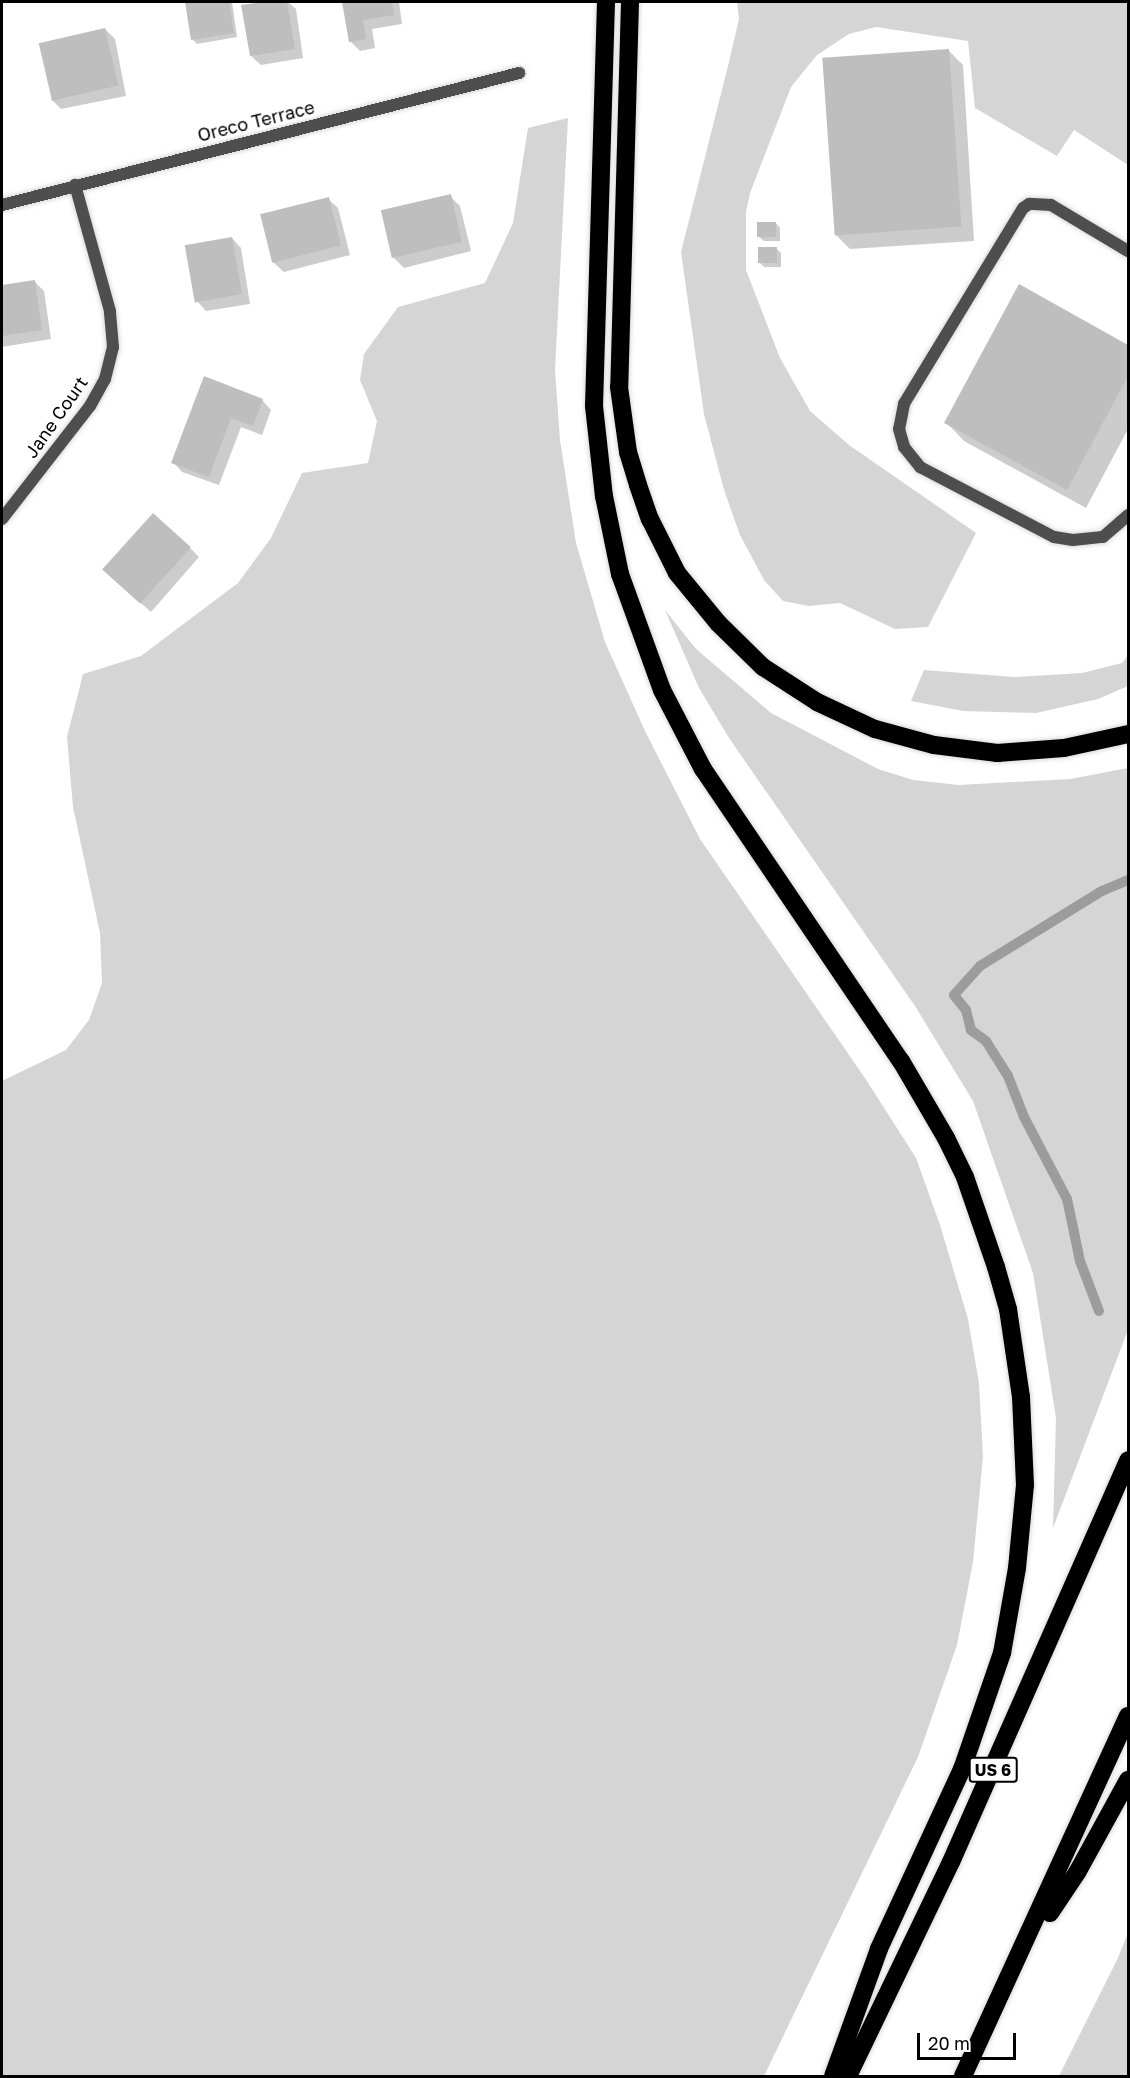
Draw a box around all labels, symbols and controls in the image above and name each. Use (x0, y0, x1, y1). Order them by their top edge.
street label: Oreco Terrace (195, 96, 317, 146)
street label: Jane Court (20, 372, 92, 462)
road number: US 6 (968, 1757, 1018, 1783)
scale bar (920, 2021, 1019, 2059)
text: 20 m (928, 2032, 970, 2054)

